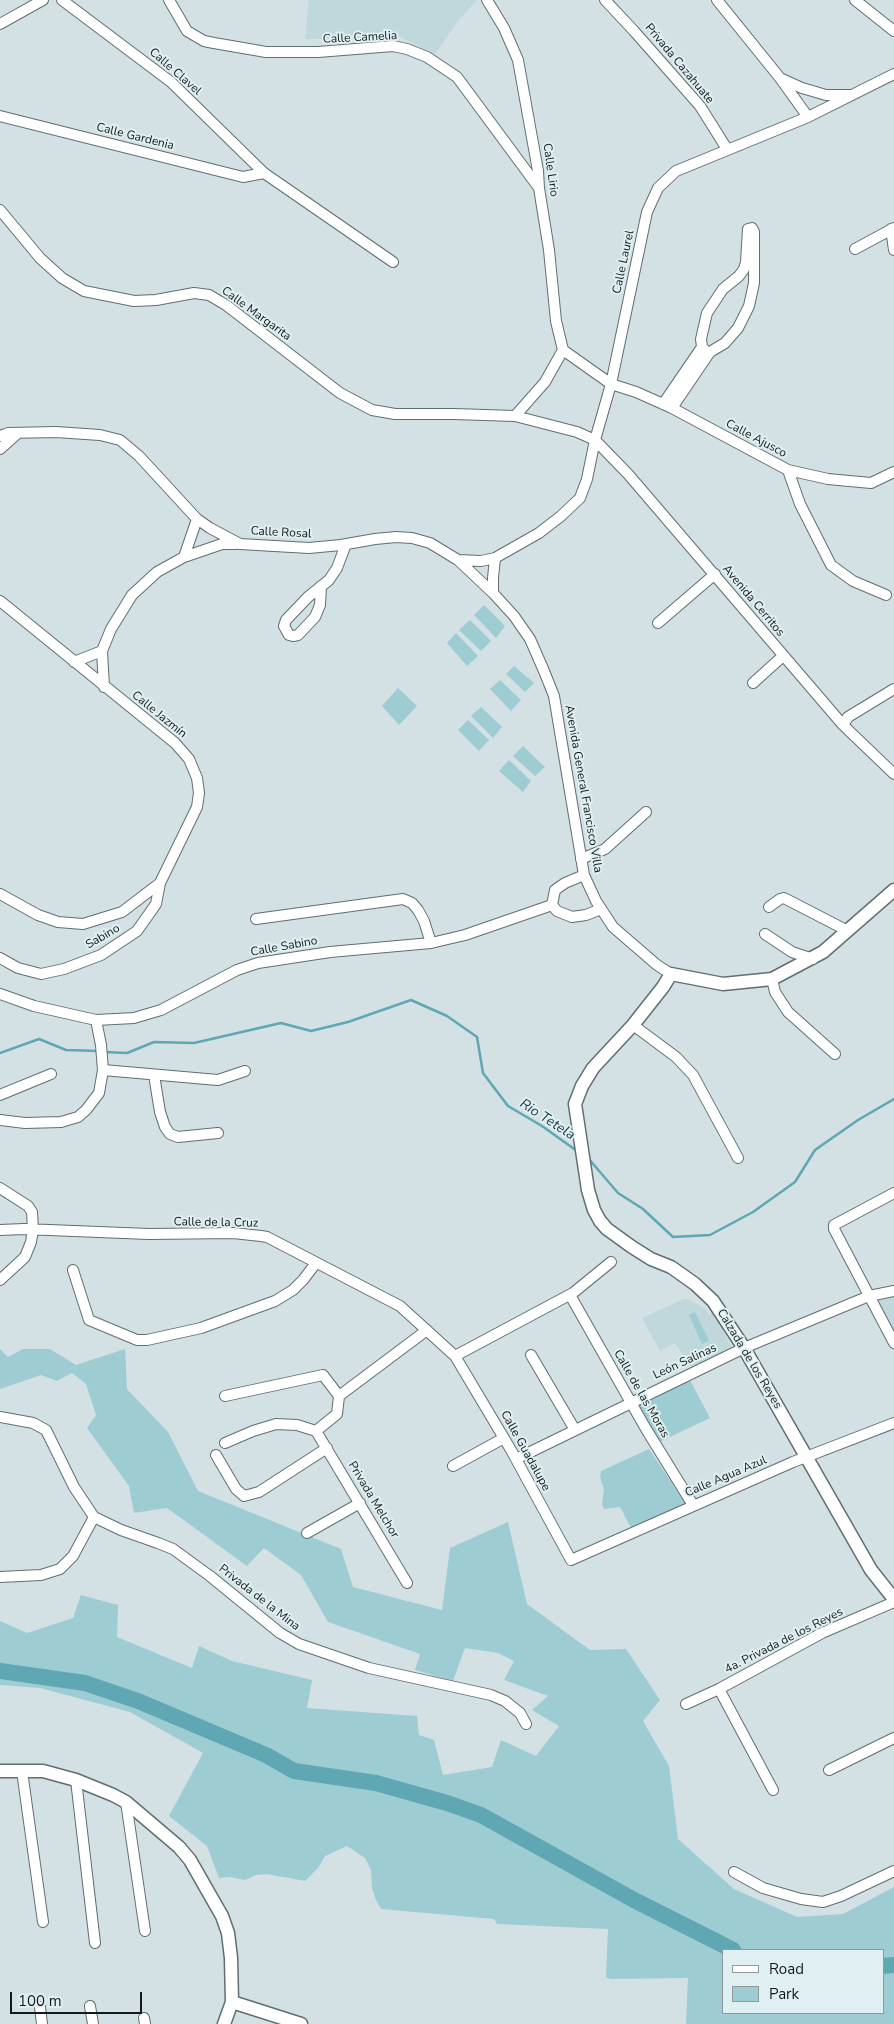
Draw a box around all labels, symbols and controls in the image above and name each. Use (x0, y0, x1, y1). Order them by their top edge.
street label: Privada Cazahuate (641, 21, 717, 107)
street label: Calle Camelia (323, 29, 397, 47)
street label: Calle Clavel (146, 45, 204, 99)
street label: Calle Gardenia (95, 120, 175, 154)
street label: Calle Lirio (539, 142, 561, 198)
street label: Calle Laurel (610, 229, 638, 295)
street label: Calle Margarita (218, 284, 294, 344)
street label: Calle Ajusco (723, 417, 789, 461)
street label: Calle Rosal (250, 524, 312, 542)
street label: Avenida Cerritos (719, 562, 787, 640)
street label: Calle Jazmín (129, 689, 189, 741)
street label: Avenida General Francisco Villa (561, 704, 605, 874)
street label: Sabino (83, 922, 123, 952)
street label: Calle Sabino (249, 934, 319, 960)
water label: Rio Tetela (516, 1096, 578, 1144)
street label: Calle de la Cruz (173, 1215, 259, 1231)
street label: Calzada de los Reyes (713, 1306, 785, 1412)
street label: León Salinas (651, 1341, 719, 1383)
street label: Calle de las Moras (610, 1347, 672, 1441)
street label: Calle Guadalupe (497, 1408, 553, 1494)
street label: Calle Agua Azul (683, 1453, 769, 1501)
street label: Privada Melchor (344, 1459, 402, 1541)
street label: Privada de la Mina (216, 1562, 302, 1634)
street label: 4a. Privada de los Reyes (722, 1605, 846, 1677)
legend (722, 1949, 884, 2014)
text: Road (769, 1959, 804, 1979)
scale bar (12, 1982, 145, 2014)
text: Park (769, 1984, 799, 2004)
text: 100 m (18, 1991, 62, 2011)

